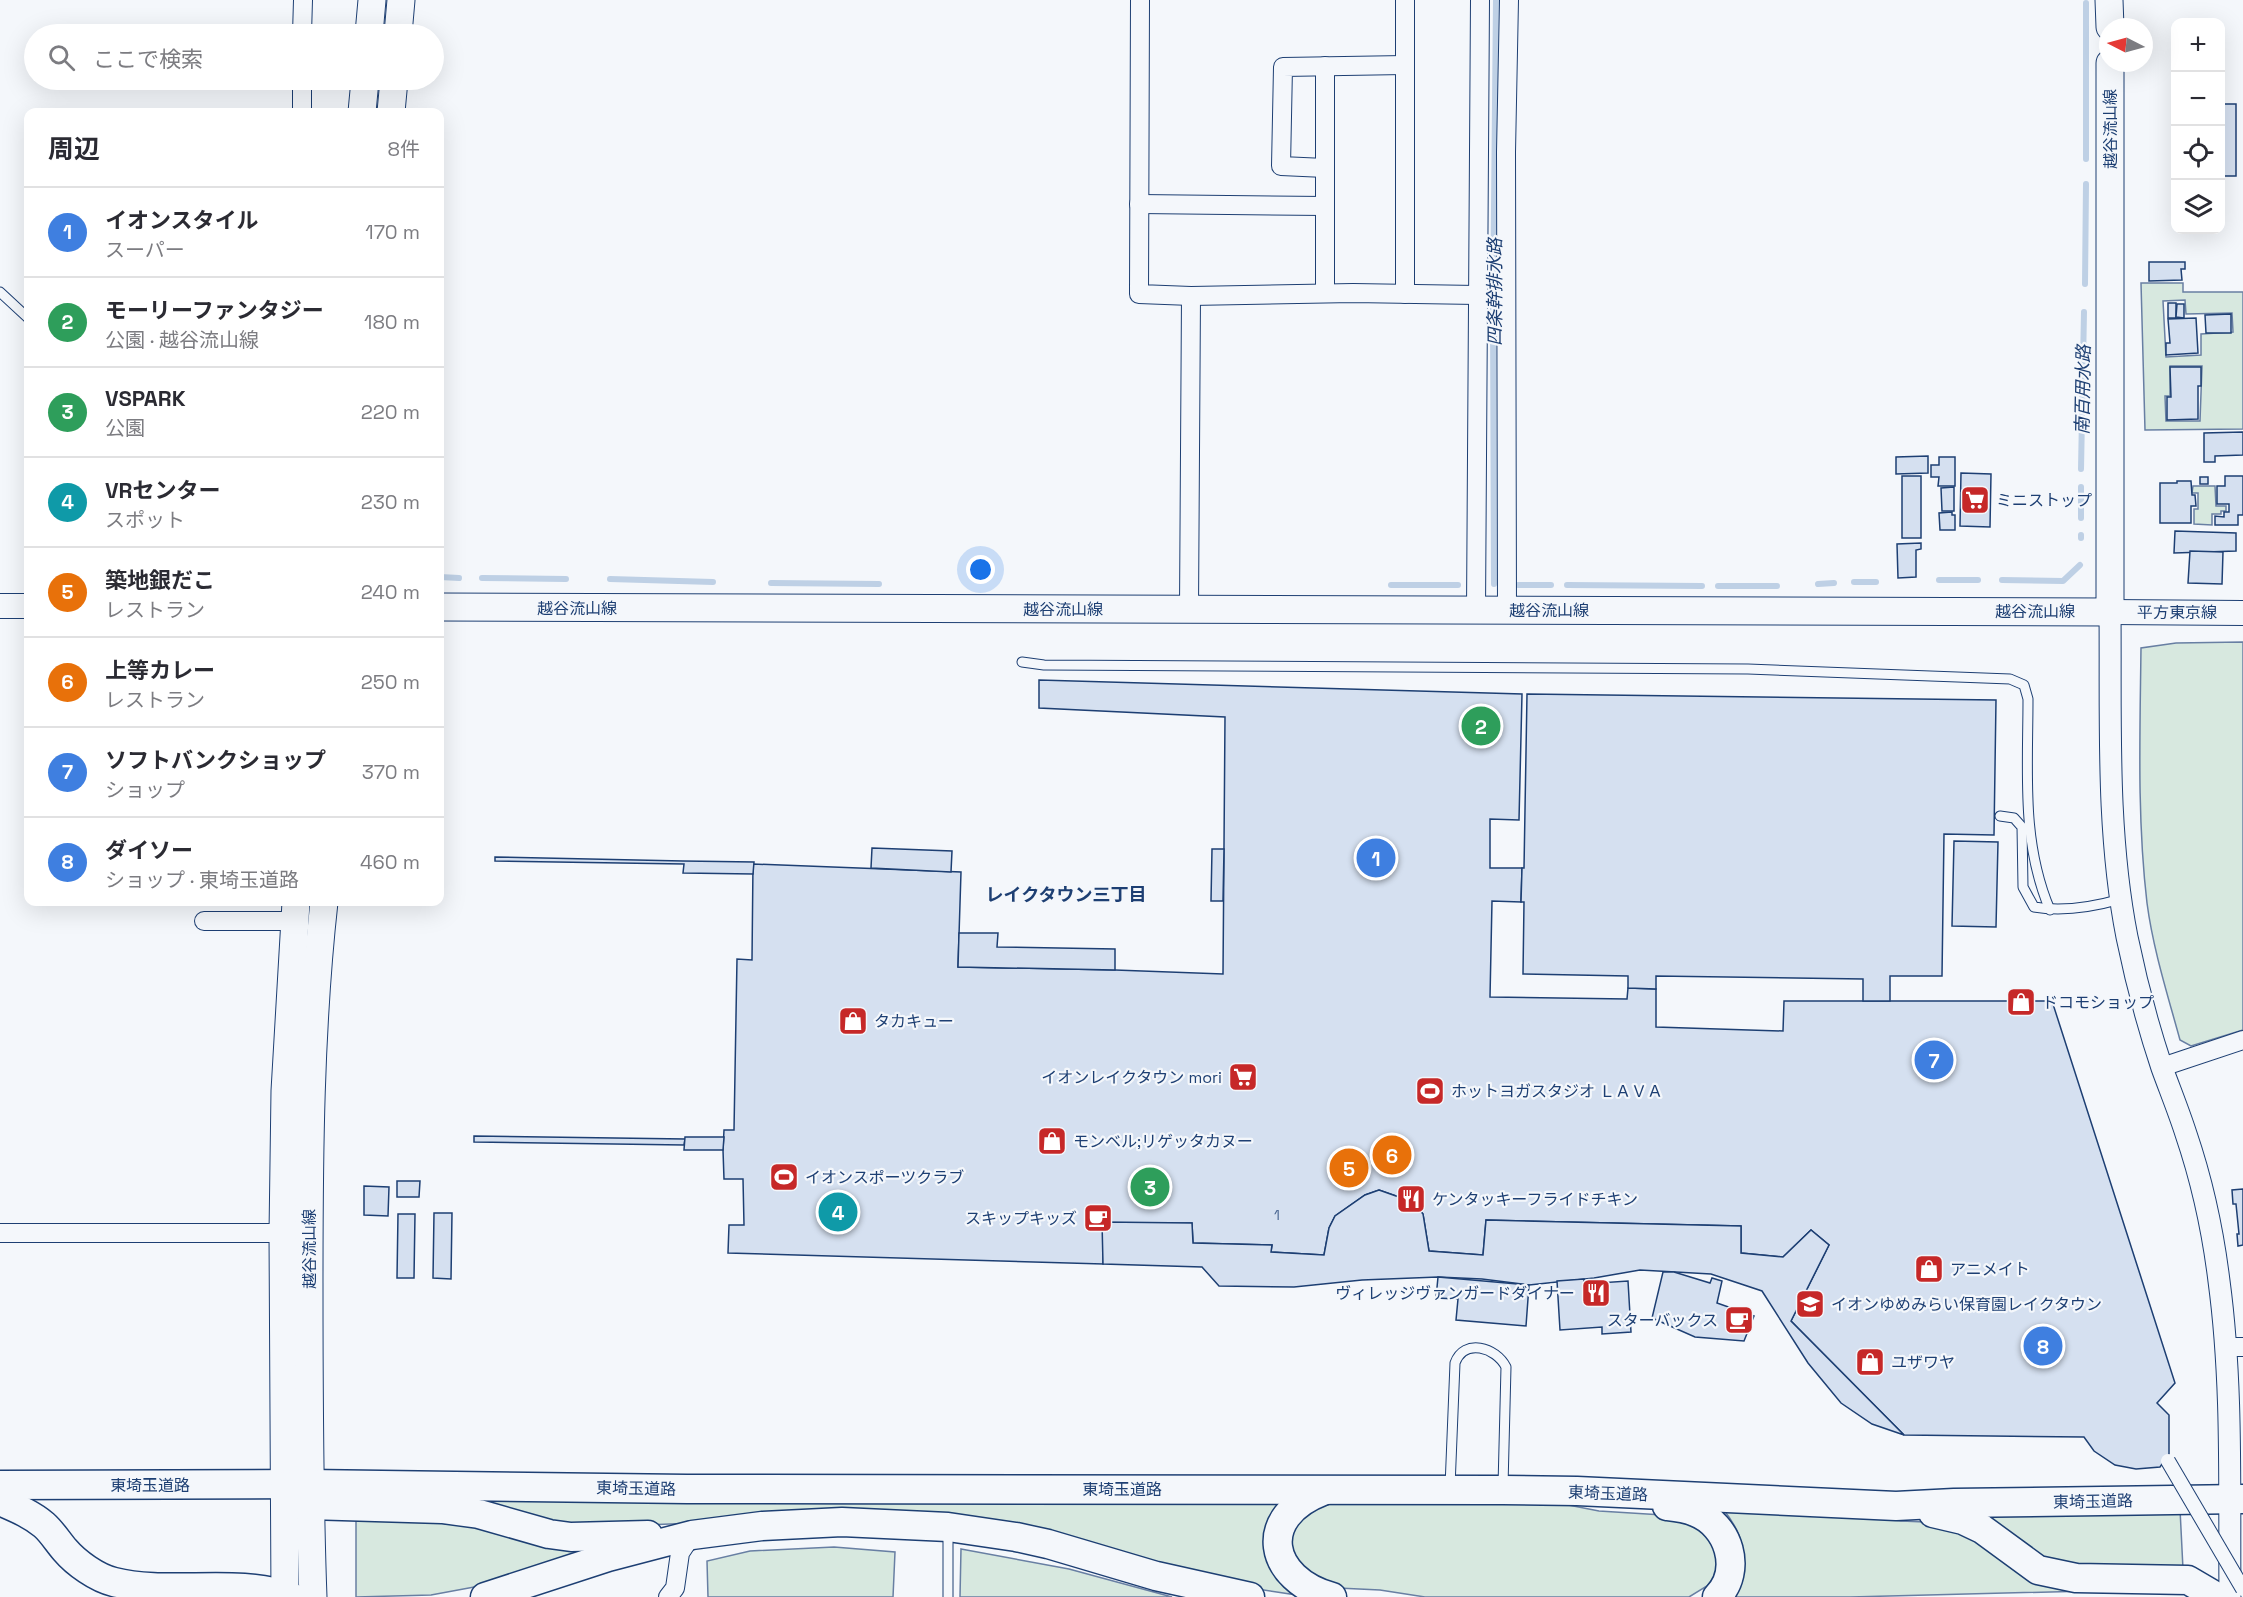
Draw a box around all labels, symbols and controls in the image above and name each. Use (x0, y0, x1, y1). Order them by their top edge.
north arrow (2099, 18, 2153, 72)
map controls (2171, 18, 2225, 234)
button: + (2171, 18, 2225, 72)
search box (24, 24, 444, 90)
icon: search (45, 41, 78, 74)
text: ここで検索 (93, 45, 203, 73)
button: − (2171, 72, 2225, 126)
street label: 越谷流山線 (2100, 89, 2121, 169)
button: locate (2171, 126, 2225, 180)
text: 周辺 (48, 132, 100, 166)
text: 8件 (388, 136, 420, 162)
button: layers (2171, 180, 2225, 234)
text: イオンスタイル (105, 206, 259, 234)
text: 1 (63, 219, 72, 245)
text: 170 m (365, 219, 420, 245)
water label: 四条幹排水路 (1483, 236, 1506, 346)
text: スーパー (105, 237, 185, 263)
text: モーリーファンタジー (105, 296, 324, 324)
text: 2 (62, 309, 73, 335)
text: 180 m (364, 309, 420, 335)
text: 公園 · 越谷流山線 (105, 327, 259, 353)
water label: 南百用水路 (2070, 343, 2095, 435)
text: VSPARK (105, 384, 185, 412)
text: 3 (61, 399, 74, 425)
text: 220 m (361, 399, 420, 425)
text: 公園 (105, 415, 145, 441)
text: VRセンター (105, 476, 221, 504)
supermarket icon: ミニストップ (1959, 484, 1991, 516)
text: 4 (61, 489, 74, 515)
text: 230 m (361, 489, 420, 515)
place label: ミニストップ (1996, 490, 2092, 511)
text: スポット (105, 507, 185, 533)
your location (966, 555, 995, 584)
text: 築地銀だこ (105, 566, 215, 594)
text: 5 (62, 579, 74, 605)
text: 240 m (361, 579, 420, 605)
text: レストラン (105, 597, 205, 623)
street label: 越谷流山線 (537, 598, 617, 619)
street label: 越谷流山線 (1023, 599, 1103, 620)
street label: 越谷流山線 (1509, 600, 1589, 621)
street label: 越谷流山線 (1995, 601, 2075, 622)
street label: 平方東京線 (2137, 602, 2217, 623)
text: 上等カレー (105, 656, 215, 684)
text: 6 (61, 669, 74, 695)
text: 250 m (361, 669, 420, 695)
text: レストラン (105, 687, 205, 713)
pin: 2 (1462, 704, 1500, 748)
text: ソフトバンクショップ (105, 746, 326, 774)
text: 7 (62, 759, 73, 785)
text: 370 m (362, 759, 420, 785)
text: ショップ (105, 777, 185, 803)
text: ダイソー (105, 836, 193, 864)
pin: 1 (1356, 836, 1396, 880)
text: 8 (62, 849, 74, 875)
text: 460 m (360, 849, 420, 875)
text: ショップ · 東埼玉道路 (105, 867, 299, 893)
district label: レイクタウン三丁目 (986, 883, 1146, 906)
shop icon: ドコモショップ (2005, 986, 2037, 1018)
place label: ドコモショップ (2042, 992, 2154, 1013)
shop icon: タカキュー (837, 1005, 869, 1037)
place label: タカキュー (874, 1011, 954, 1032)
pin: 7 (1914, 1038, 1954, 1082)
supermarket icon: イオンレイクタウン mori (1227, 1061, 1259, 1093)
place label: イオンレイクタウン mori (1041, 1067, 1222, 1088)
sports icon: ホットヨガスタジオ ＬＡＶＡ (1414, 1075, 1446, 1107)
place label: ホットヨガスタジオ ＬＡＶＡ (1451, 1081, 1663, 1102)
shop icon: モンベル;リゲッタカヌー (1036, 1125, 1068, 1157)
place label: モンベル;リゲッタカヌー (1073, 1131, 1253, 1152)
pin: 6 (1372, 1132, 1412, 1178)
pin: 5 (1330, 1146, 1368, 1190)
sports icon: イオンスポーツクラブ (768, 1161, 800, 1193)
pin: 3 (1130, 1164, 1170, 1210)
place label: イオンスポーツクラブ (805, 1167, 964, 1188)
restaurant icon: ケンタッキーフライドチキン (1395, 1183, 1427, 1215)
place label: ケンタッキーフライドチキン (1432, 1189, 1638, 1210)
pin: 4 (818, 1190, 858, 1234)
cafe icon: スキップキッズ (1082, 1202, 1114, 1234)
house number: 1 (1274, 1206, 1280, 1224)
place label: スキップキッズ (965, 1208, 1077, 1229)
street label: 越谷流山線 (299, 1209, 320, 1289)
shop icon: アニメイト (1913, 1253, 1945, 1285)
place label: アニメイト (1950, 1259, 2030, 1280)
restaurant icon: ヴィレッジヴァンガードダイナー (1580, 1277, 1612, 1309)
place label: ヴィレッジヴァンガードダイナー (1335, 1283, 1575, 1304)
school or university icon: イオンゆめみらい保育園レイクタウン (1794, 1288, 1826, 1320)
place label: イオンゆめみらい保育園レイクタウン (1831, 1294, 2102, 1315)
cafe icon: スターバックス (1723, 1304, 1755, 1336)
place label: スターバックス (1607, 1310, 1718, 1331)
pin: 8 (2024, 1324, 2062, 1368)
shop icon: ユザワヤ (1854, 1346, 1886, 1378)
place label: ユザワヤ (1891, 1352, 1955, 1373)
street label: 東埼玉道路 (110, 1475, 190, 1496)
street label: 東埼玉道路 (596, 1477, 676, 1500)
street label: 東埼玉道路 (1082, 1479, 1162, 1500)
street label: 東埼玉道路 (1568, 1482, 1648, 1505)
street label: 東埼玉道路 (2053, 1490, 2133, 1513)

